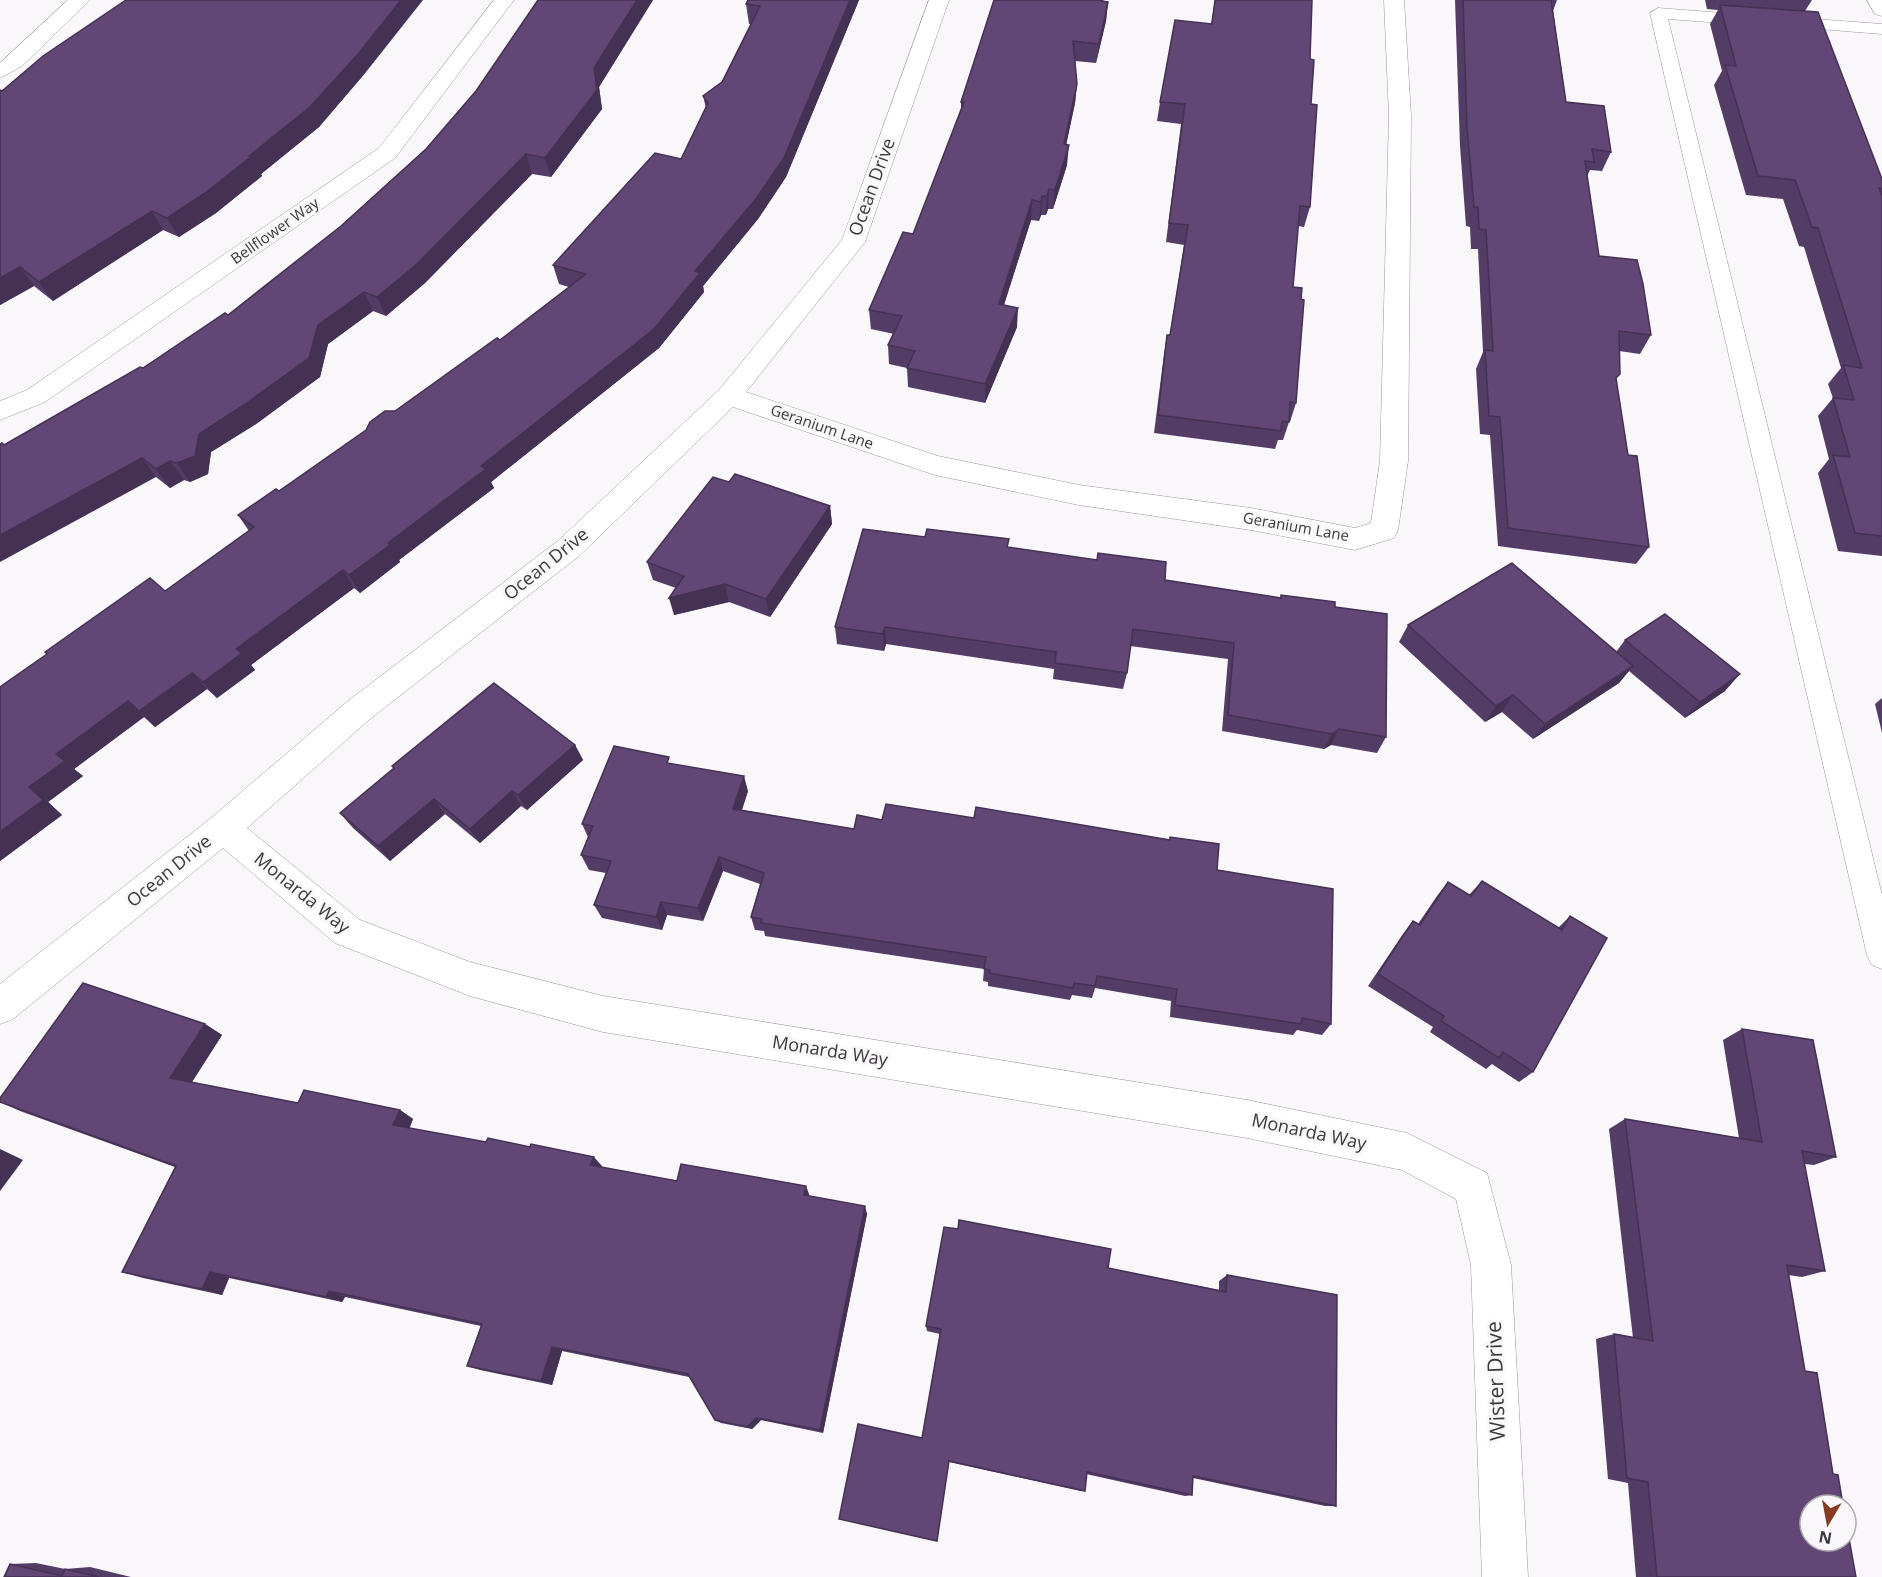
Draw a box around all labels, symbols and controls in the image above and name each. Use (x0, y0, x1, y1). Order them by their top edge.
street label: Ocean Drive (842, 134, 900, 239)
street label: Bellflower Way (226, 192, 323, 268)
street label: Geranium Lane (768, 399, 876, 453)
street label: Geranium Lane (1241, 507, 1351, 545)
street label: Ocean Drive (498, 522, 593, 605)
street label: Ocean Drive (121, 829, 216, 912)
street label: Monarda Way (250, 846, 356, 939)
street label: Monarda Way (771, 1029, 891, 1071)
street label: Monarda Way (1250, 1107, 1370, 1155)
street label: Wister Drive (1479, 1321, 1511, 1441)
north arrow (1798, 1493, 1858, 1553)
text: N (1817, 1526, 1834, 1550)

